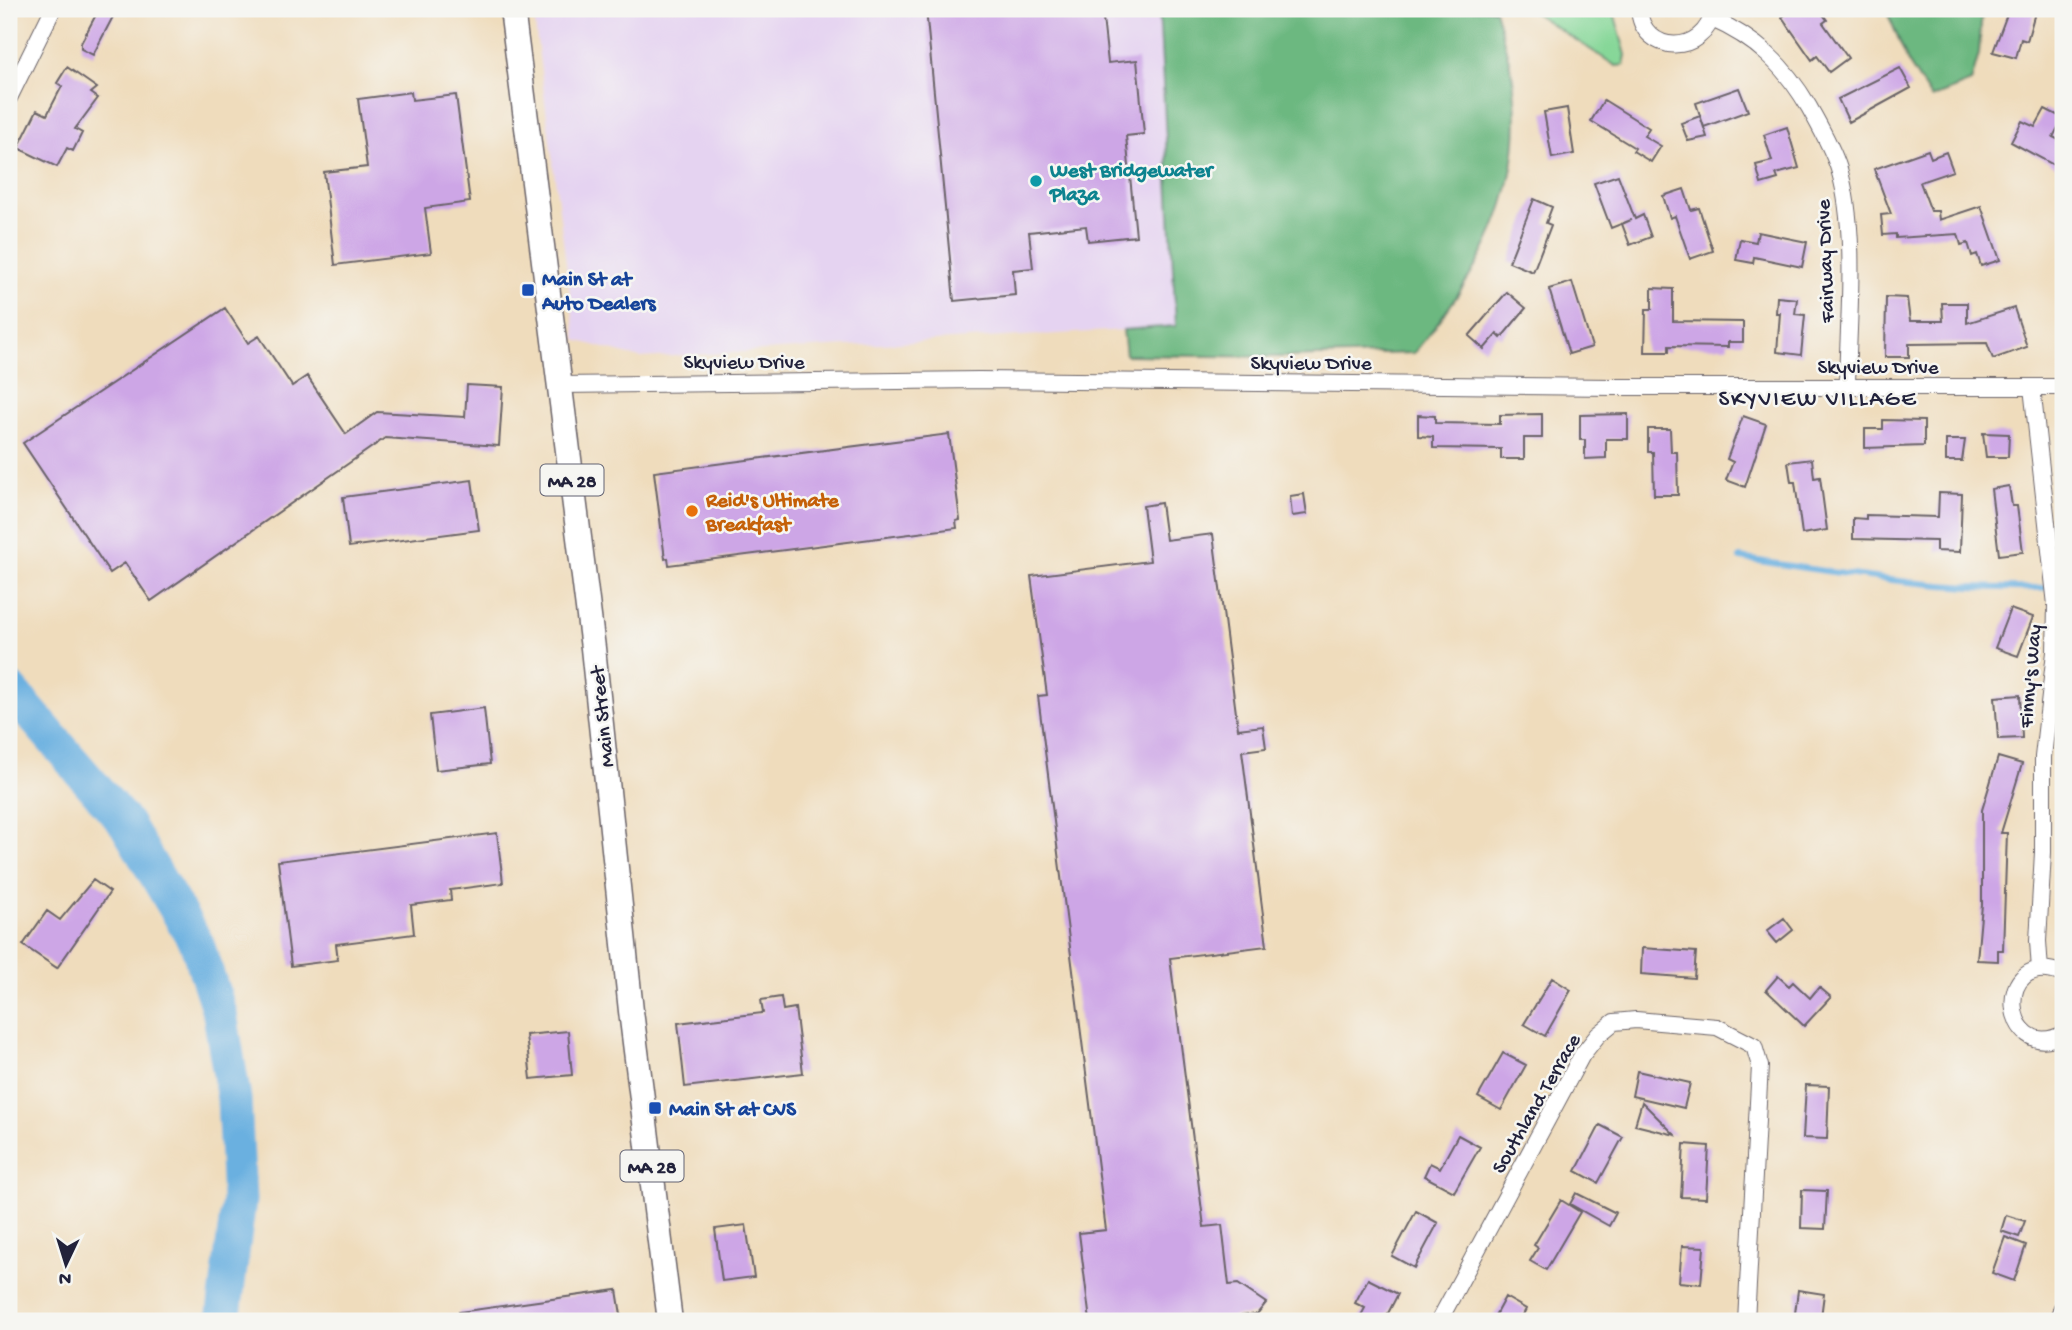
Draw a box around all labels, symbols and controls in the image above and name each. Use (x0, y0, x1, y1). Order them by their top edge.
place label: West Bridgewater Plaza (1049, 160, 1215, 209)
marker: West Bridgewater Plaza (1028, 173, 1044, 189)
street label: Fairway Drive (1813, 198, 1842, 324)
place label: Main St at Auto Dealers (541, 269, 657, 318)
marker: Main St at Auto Dealers (520, 282, 536, 298)
street label: Skyview Drive (683, 352, 806, 377)
street label: Skyview Drive (1250, 353, 1373, 378)
street label: Skyview Drive (1817, 357, 1940, 382)
district label: SKYVIEW VILLAGE (1718, 387, 1918, 414)
road number: MA 28 (540, 464, 604, 495)
place label: Reid's Ultimate Breakfast (705, 490, 840, 539)
marker: Reid's Ultimate Breakfast (684, 503, 700, 519)
street label: Finny's Way (2015, 624, 2049, 730)
street label: Main Street (586, 662, 622, 769)
street label: Southland Terrace (1488, 1029, 1589, 1179)
place label: Main St at CVS (669, 1099, 797, 1124)
marker: Main St at CVS (647, 1100, 663, 1116)
road number: MA 28 (620, 1150, 684, 1182)
north arrow (32, 1228, 102, 1298)
text: N (58, 1266, 72, 1289)

